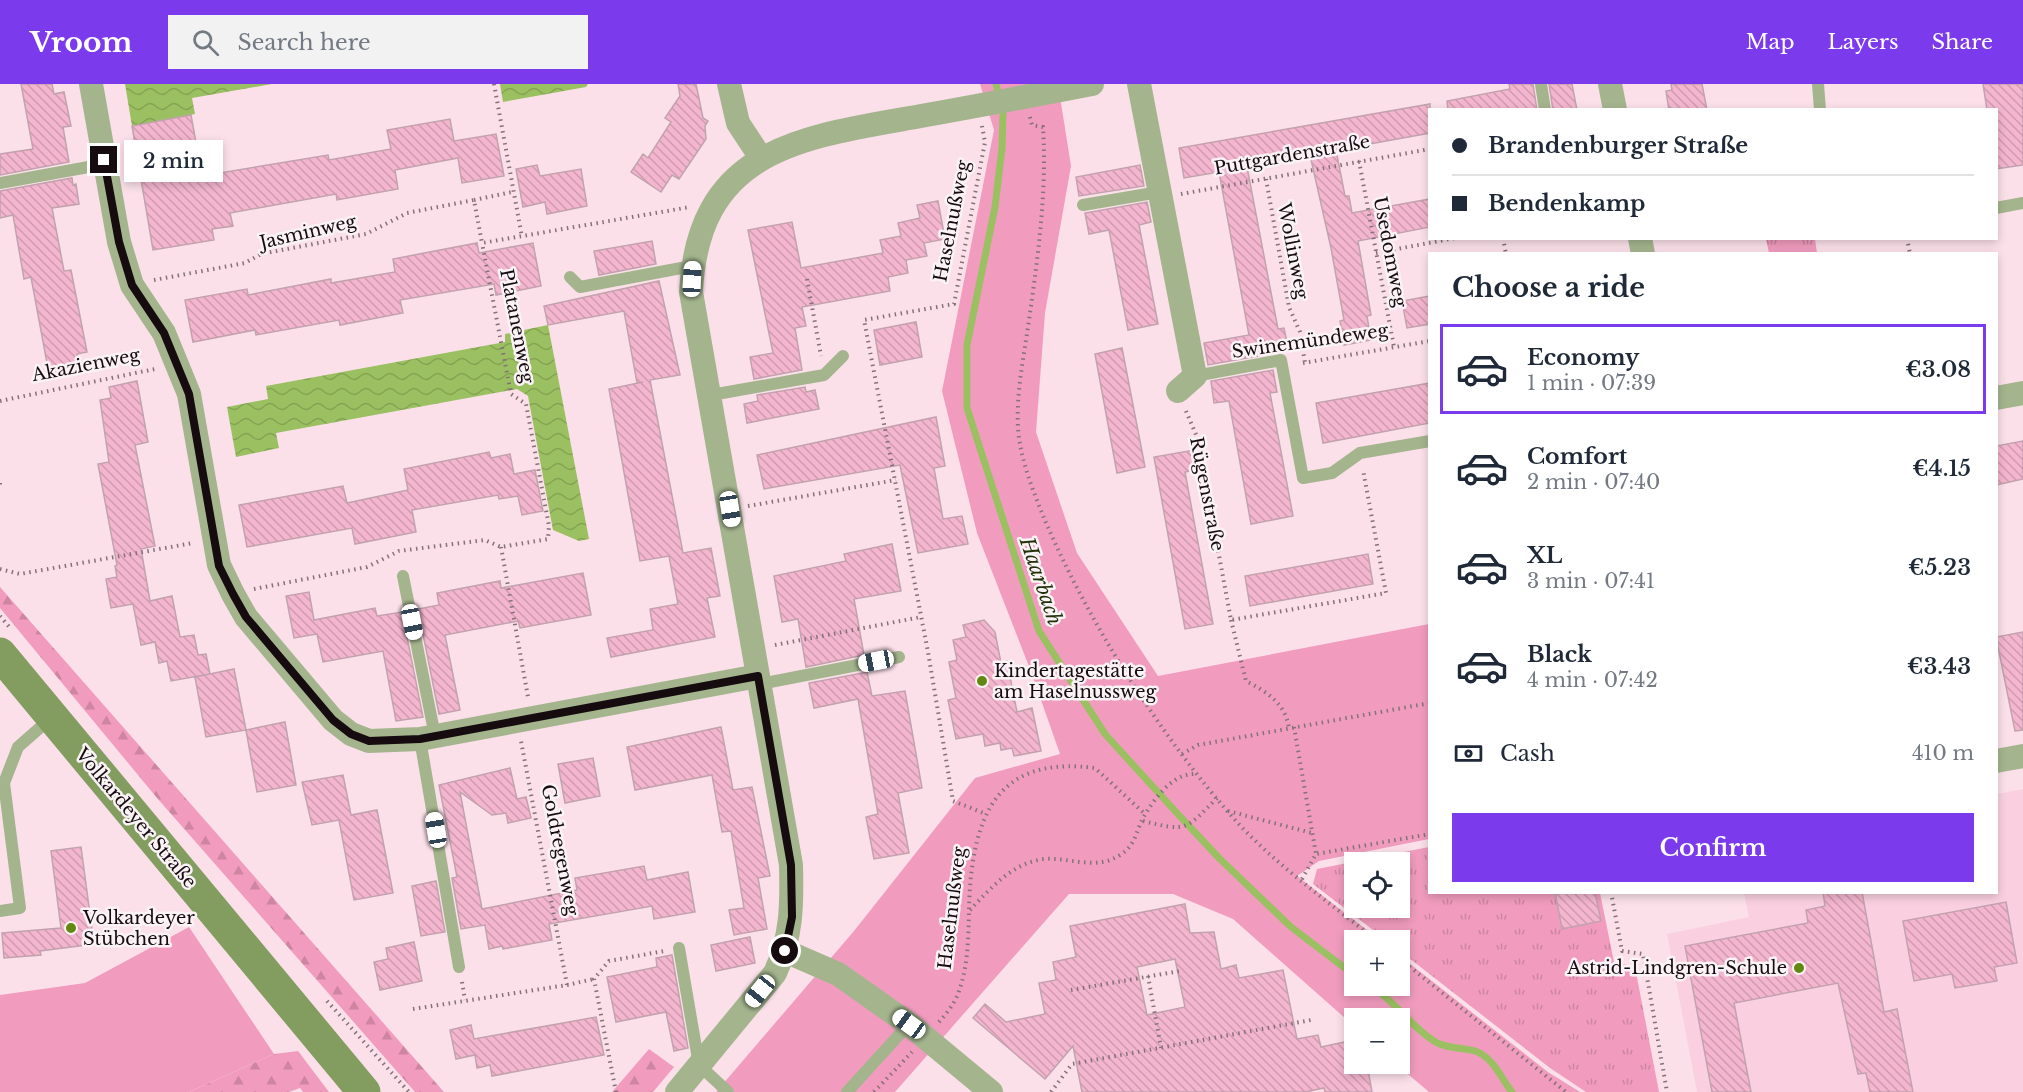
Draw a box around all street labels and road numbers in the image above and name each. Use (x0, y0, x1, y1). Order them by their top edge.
street label: Puttgardenstraße (1212, 130, 1372, 180)
street label: Haselnußweg (929, 158, 975, 284)
street label: Usedomweg (1368, 195, 1412, 309)
street label: Wollinweg (1273, 200, 1313, 301)
street label: Jasminweg (256, 210, 359, 254)
street label: Platanenweg (495, 267, 539, 385)
street label: Swinemündeweg (1230, 319, 1390, 363)
street label: Akazienweg (29, 344, 142, 386)
street label: Rügenstraße (1185, 435, 1229, 553)
street label: Volkardeyer Straße (70, 743, 201, 893)
street label: Goldregenweg (536, 782, 584, 918)
street label: Haselnußweg (934, 845, 970, 971)

